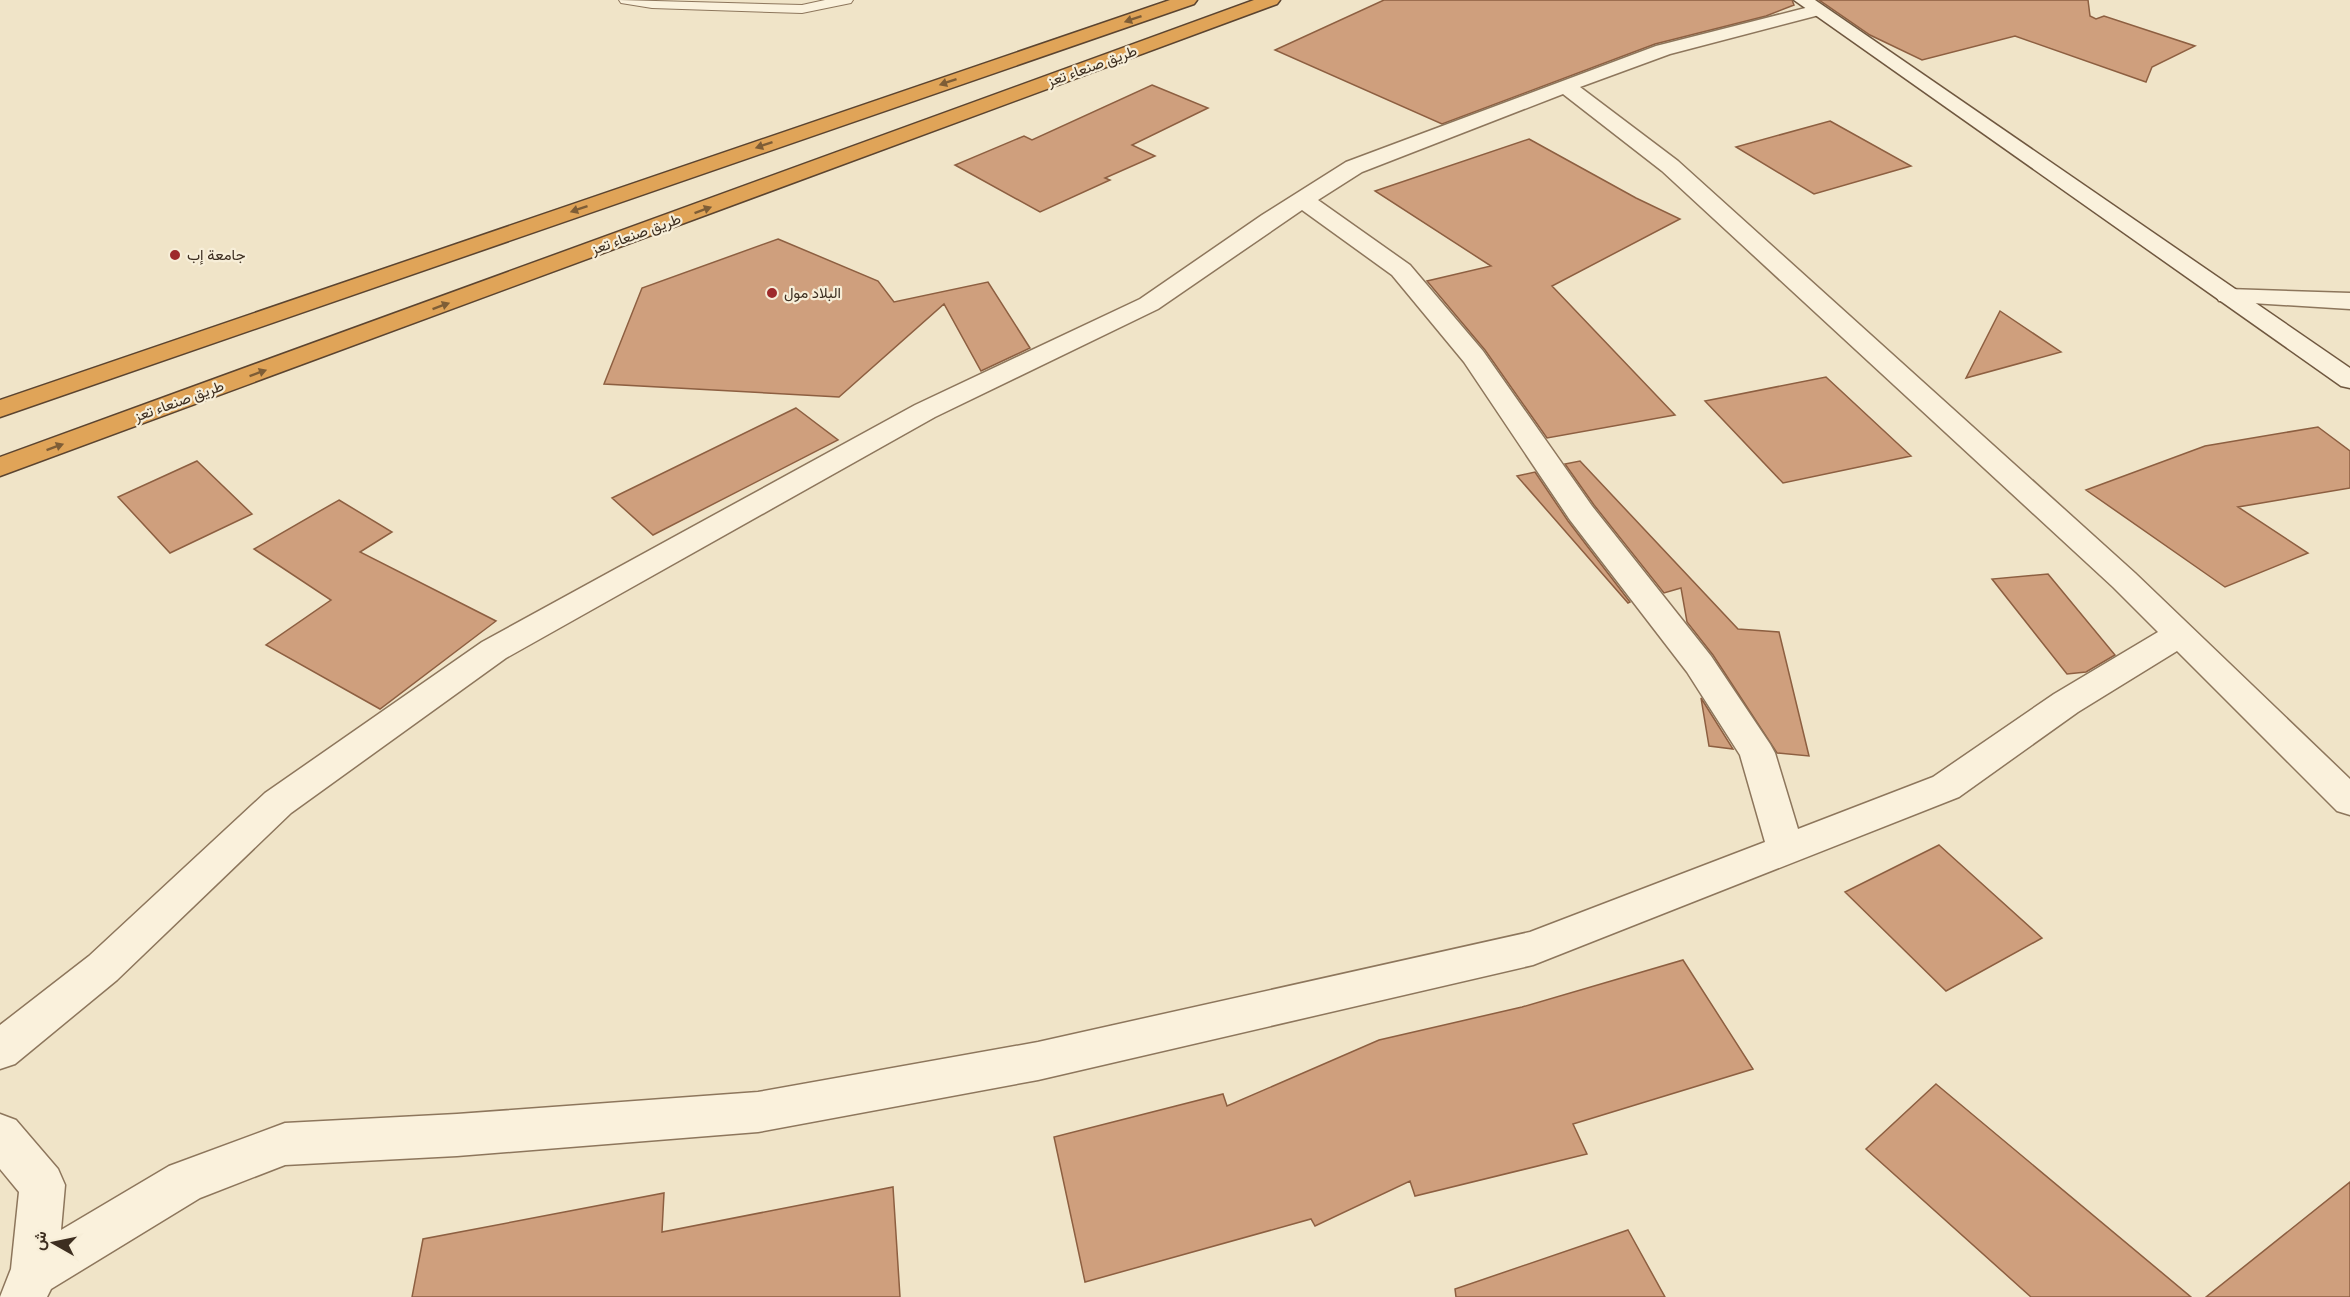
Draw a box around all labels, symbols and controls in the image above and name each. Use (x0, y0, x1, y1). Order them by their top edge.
one-way arrow (1124, 15, 1142, 24)
street label: طريق صنعاء تعز (1043, 40, 1140, 92)
one-way arrow (939, 78, 957, 87)
one-way arrow (755, 141, 773, 151)
one-way arrow (570, 204, 588, 214)
one-way arrow (694, 204, 712, 214)
street label: طريق صنعاء تعز (587, 208, 684, 260)
place label: جامعة إب (187, 245, 246, 265)
marker: جامعة إب (168, 248, 182, 262)
place label: البلاد مول (784, 283, 841, 302)
marker: البلاد مول (765, 286, 779, 300)
one-way arrow (432, 300, 450, 310)
one-way arrow (249, 367, 267, 377)
street label: طريق صنعاء تعز (130, 375, 227, 427)
one-way arrow (46, 442, 64, 451)
north arrow (24, 1213, 84, 1273)
text: ش (28, 1230, 51, 1252)

